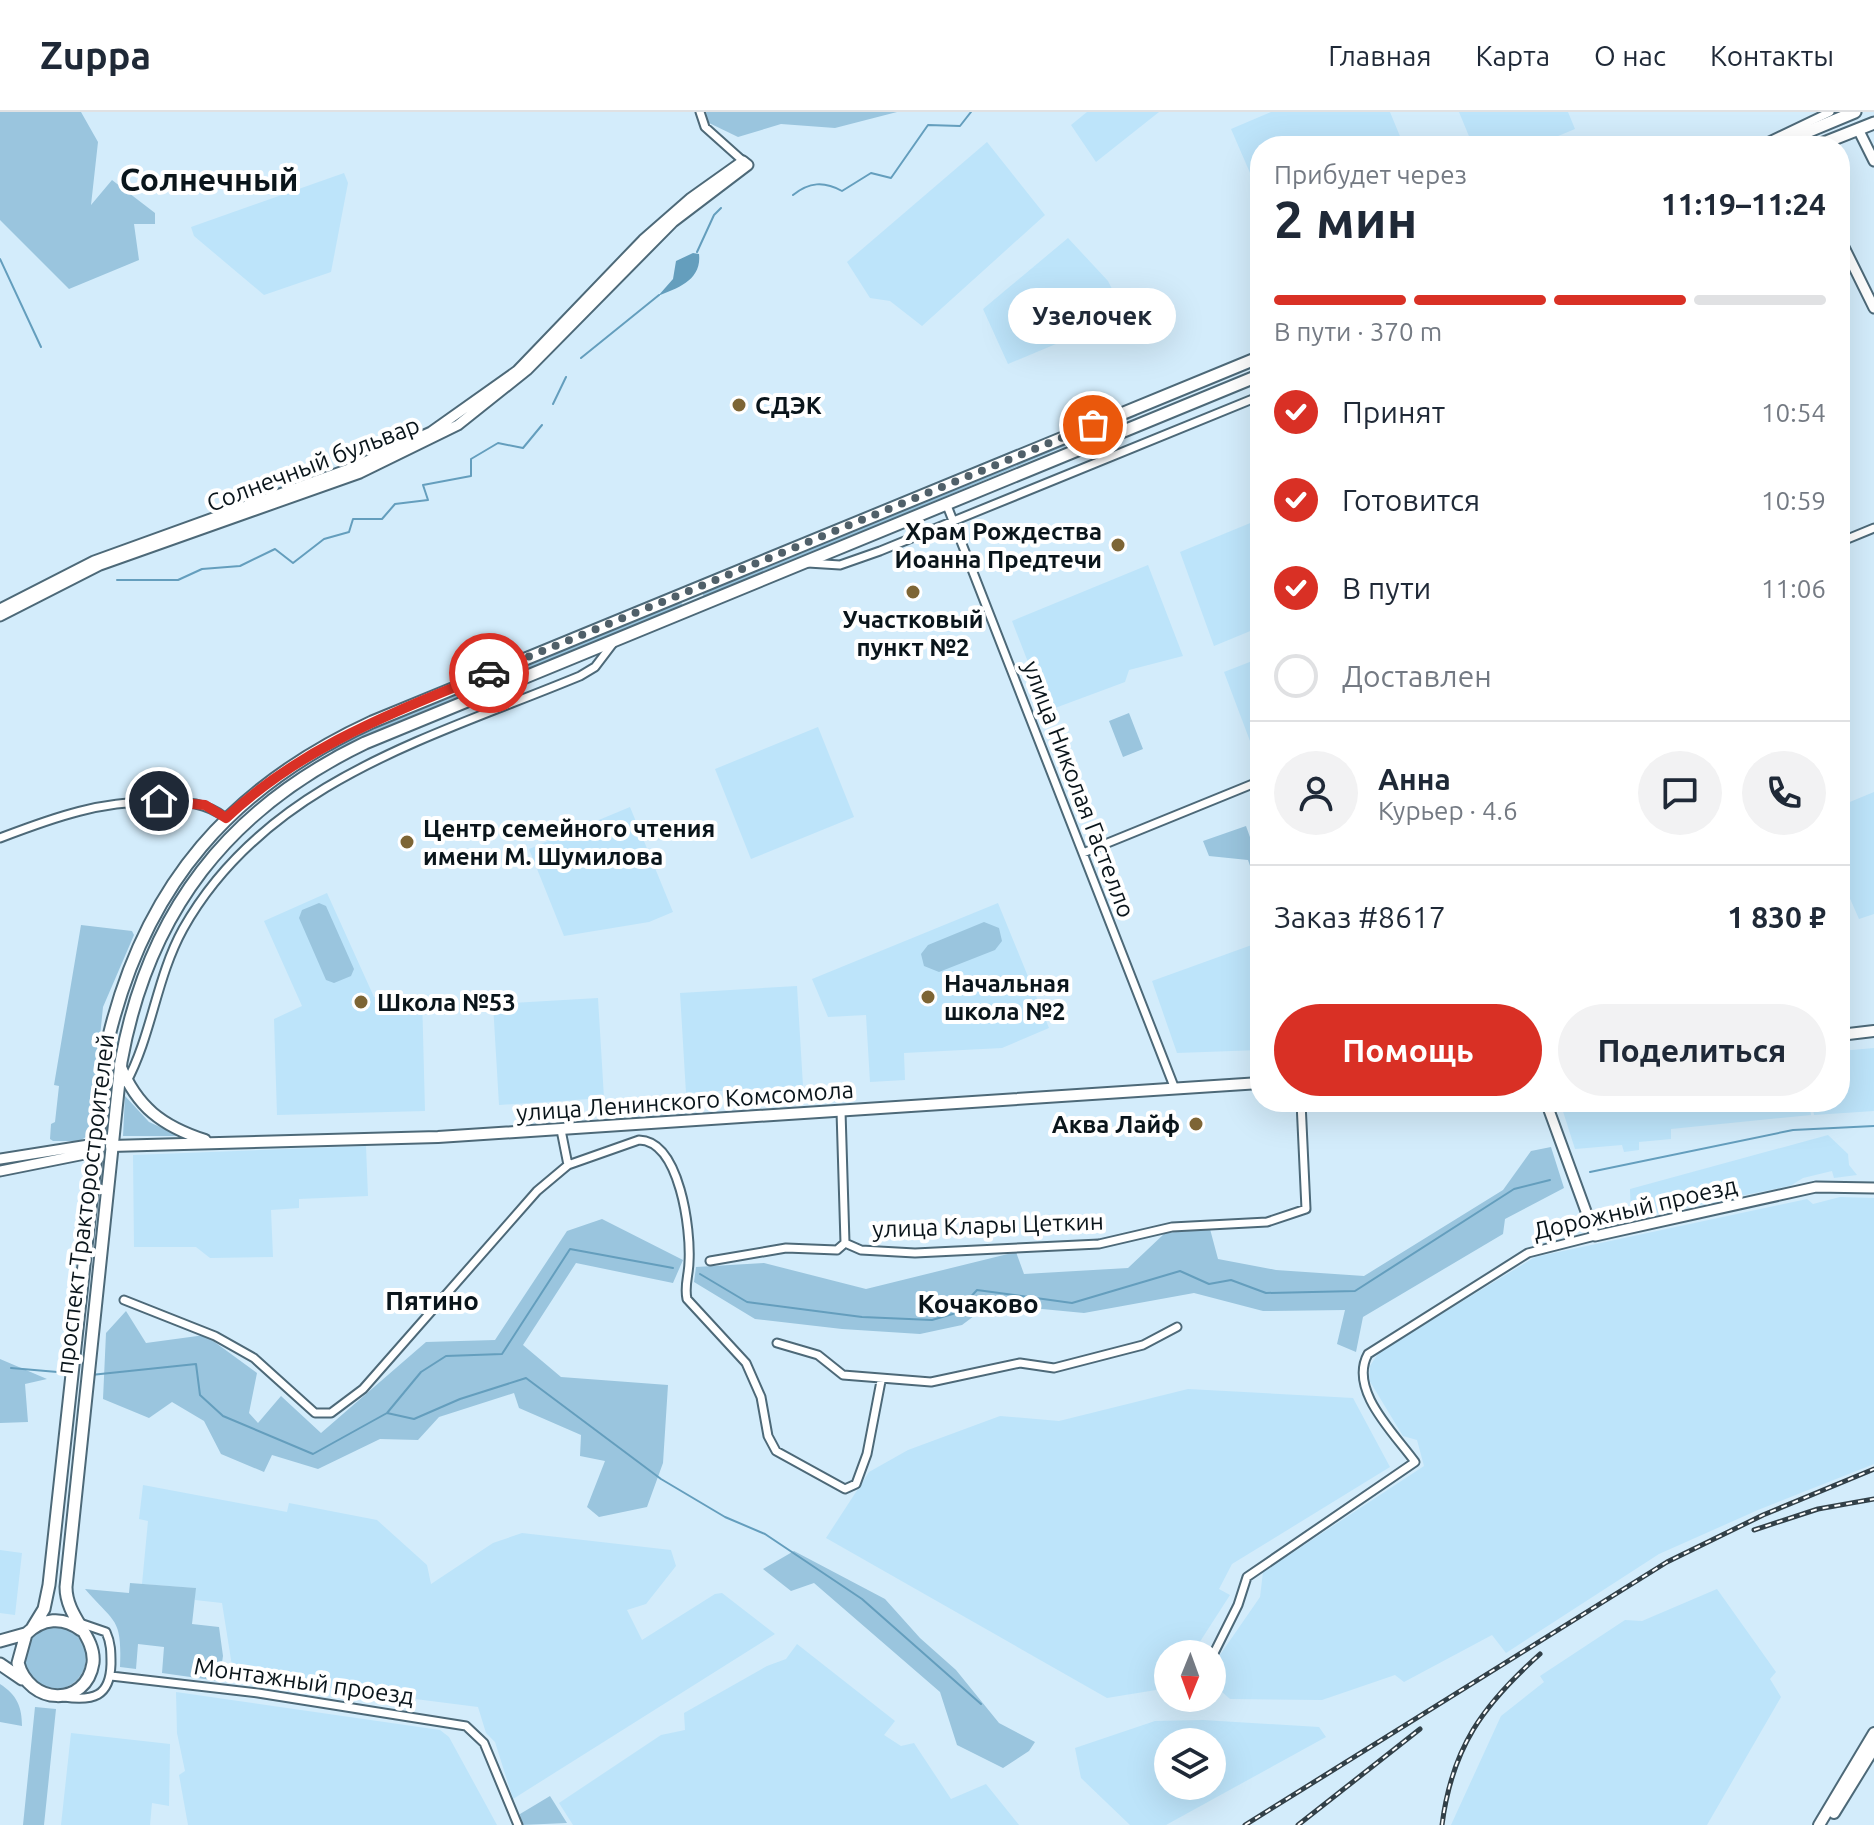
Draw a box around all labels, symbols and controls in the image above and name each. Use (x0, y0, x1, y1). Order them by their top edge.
text: Zuppa (40, 34, 151, 76)
text: Главная (1328, 40, 1431, 71)
text: Карта (1475, 40, 1550, 71)
text: О нас (1594, 40, 1666, 71)
text: Контакты (1710, 40, 1834, 71)
text: Прибудет через (1274, 160, 1467, 189)
district label: Солнечный (120, 161, 298, 197)
text: 11:19–11:24 (1661, 187, 1826, 221)
text: 2 мин (1274, 190, 1417, 248)
callout: Узелочек (1009, 289, 1177, 345)
text: Узелочек (1032, 301, 1152, 330)
text: В пути · 370 m (1274, 317, 1442, 346)
icon: check (1274, 390, 1318, 434)
pin (1059, 391, 1127, 459)
place label: СДЭК (755, 392, 822, 419)
text: Принят (1342, 395, 1445, 429)
marker: СДЭК (730, 396, 748, 414)
text: 10:54 (1761, 398, 1826, 427)
icon: bag (1071, 403, 1115, 447)
street label: Солнечный бульвар (203, 411, 423, 517)
icon: check (1274, 478, 1318, 522)
text: Готовится (1342, 483, 1480, 517)
text: 10:59 (1761, 486, 1826, 515)
place label: Храм Рождества Иоанна Предтечи (895, 518, 1102, 573)
marker: Храм Рождества Иоанна Предтечи (1109, 536, 1127, 554)
icon: check (1274, 566, 1318, 610)
text: В пути (1342, 571, 1431, 605)
text: 11:06 (1761, 574, 1826, 603)
marker: Участковый пункт №2 (904, 583, 922, 601)
place label: Участковый пункт №2 (843, 606, 983, 661)
courier (449, 633, 529, 713)
icon: car (467, 651, 511, 695)
street label: улица Николая Гастелло (1018, 657, 1140, 921)
text: Доставлен (1342, 659, 1492, 693)
button: person (1274, 751, 1358, 835)
button: chat (1638, 751, 1722, 835)
button: phone (1742, 751, 1826, 835)
text: Анна (1378, 762, 1451, 796)
pin (125, 767, 193, 835)
icon: home (137, 779, 181, 823)
text: Курьер · 4.6 (1378, 796, 1518, 825)
place label: Центр семейного чтения имени М. Шумилова (423, 815, 715, 870)
marker: Центр семейного чтения имени М. Шумилова (398, 833, 416, 851)
text: Заказ #8617 (1274, 900, 1446, 934)
text: 1 830 ₽ (1727, 900, 1826, 934)
place label: Начальная школа №2 (944, 970, 1070, 1025)
marker: Начальная школа №2 (919, 988, 937, 1006)
place label: Школа №53 (377, 989, 516, 1016)
marker: Школа №53 (352, 993, 370, 1011)
button: Помощь (1274, 1004, 1542, 1096)
button: Поделиться (1558, 1004, 1826, 1096)
street label: проспект Тракторостроителей (51, 1032, 119, 1376)
street label: улица Ленинского Комсомола (515, 1076, 855, 1126)
place label: Аква Лайф (1052, 1111, 1180, 1138)
marker: Аква Лайф (1187, 1115, 1205, 1133)
street label: Дорожный проезд (1530, 1171, 1740, 1245)
street label: улица Клары Цеткин (872, 1207, 1104, 1243)
district label: Пятино (385, 1286, 479, 1315)
district label: Кочаково (917, 1289, 1039, 1318)
north arrow (1154, 1640, 1226, 1712)
map controls (1154, 1640, 1226, 1800)
street label: Монтажный проезд (192, 1652, 416, 1710)
button: layers (1154, 1728, 1226, 1800)

